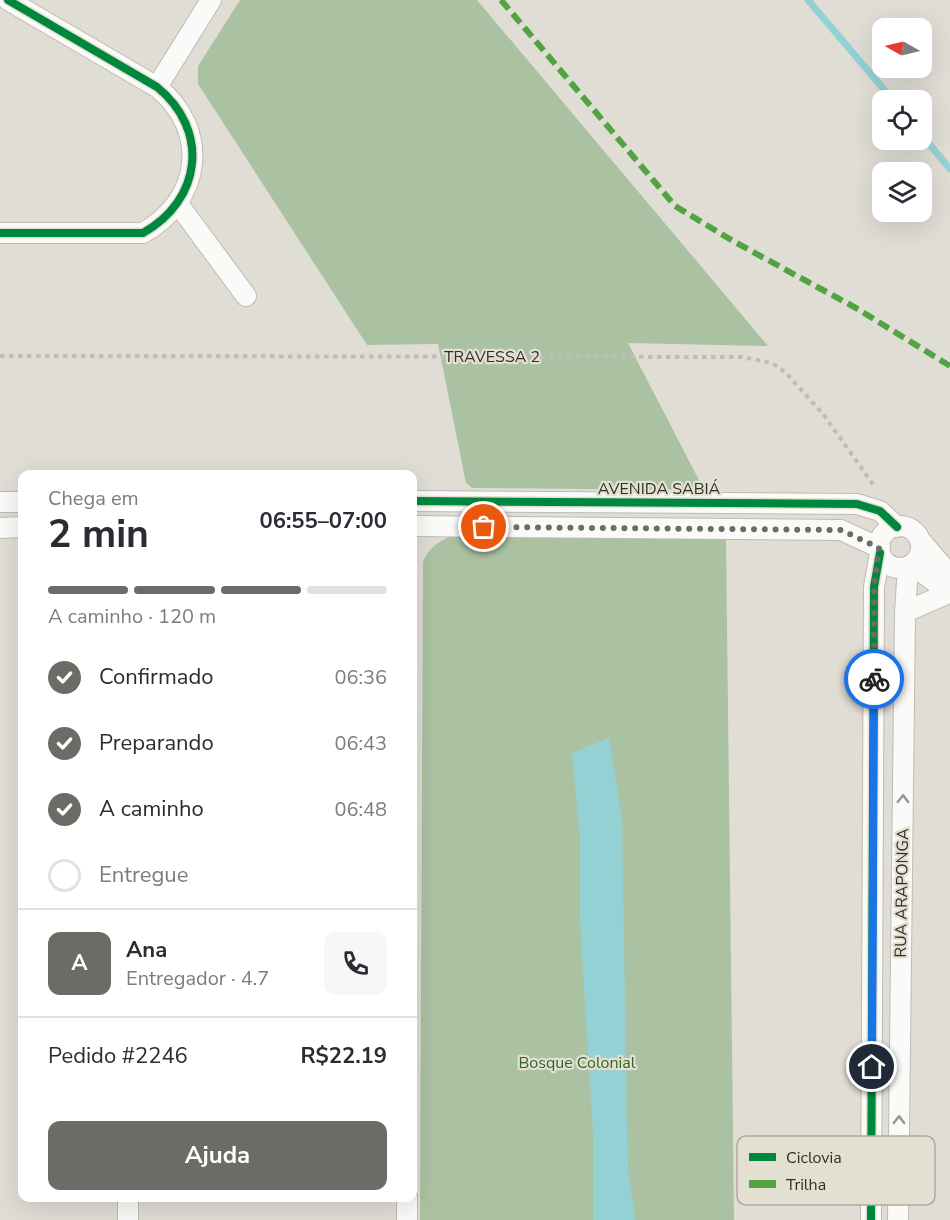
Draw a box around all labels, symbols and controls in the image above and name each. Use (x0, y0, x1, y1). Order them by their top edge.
north arrow (872, 18, 932, 78)
map controls (872, 18, 932, 222)
button: locate (872, 90, 932, 150)
button: layers (872, 162, 932, 222)
street label: TRAVESSA 2 (444, 346, 540, 368)
street label: AVENIDA SABIÁ (598, 478, 721, 500)
text: Chega em (48, 485, 139, 512)
pin (458, 501, 509, 552)
text: 06:55–07:00 (259, 506, 387, 536)
text: 2 min (48, 508, 149, 561)
icon: bag (467, 510, 500, 543)
text: A caminho · 120 m (48, 603, 216, 630)
courier (844, 649, 904, 709)
icon: check (48, 661, 81, 694)
text: Confirmado (99, 662, 214, 692)
icon: bike (858, 663, 891, 696)
text: 06:36 (334, 664, 387, 691)
icon: check (48, 727, 81, 760)
text: Preparando (99, 728, 214, 758)
text: 06:43 (334, 730, 387, 757)
icon: check (48, 793, 81, 826)
text: A caminho (99, 794, 204, 824)
one-way arrow (897, 794, 909, 803)
text: 06:48 (334, 796, 387, 823)
street label: RUA ARAPONGA (890, 828, 914, 958)
text: Entregue (99, 860, 188, 890)
button: phone (324, 932, 387, 995)
text: Ana (126, 935, 167, 965)
text: A (71, 948, 88, 978)
text: Entregador · 4.7 (126, 965, 269, 992)
text: Pedido #2246 (48, 1041, 188, 1071)
text: R$22.19 (300, 1041, 387, 1071)
pin (846, 1041, 897, 1092)
icon: home (855, 1050, 888, 1083)
park label: Bosque Colonial (518, 1052, 636, 1074)
one-way arrow (893, 1115, 906, 1124)
button: Ajuda (48, 1121, 387, 1190)
legend (737, 1136, 935, 1205)
text: Ciclovia (786, 1147, 842, 1169)
text: Trilha (786, 1174, 826, 1196)

